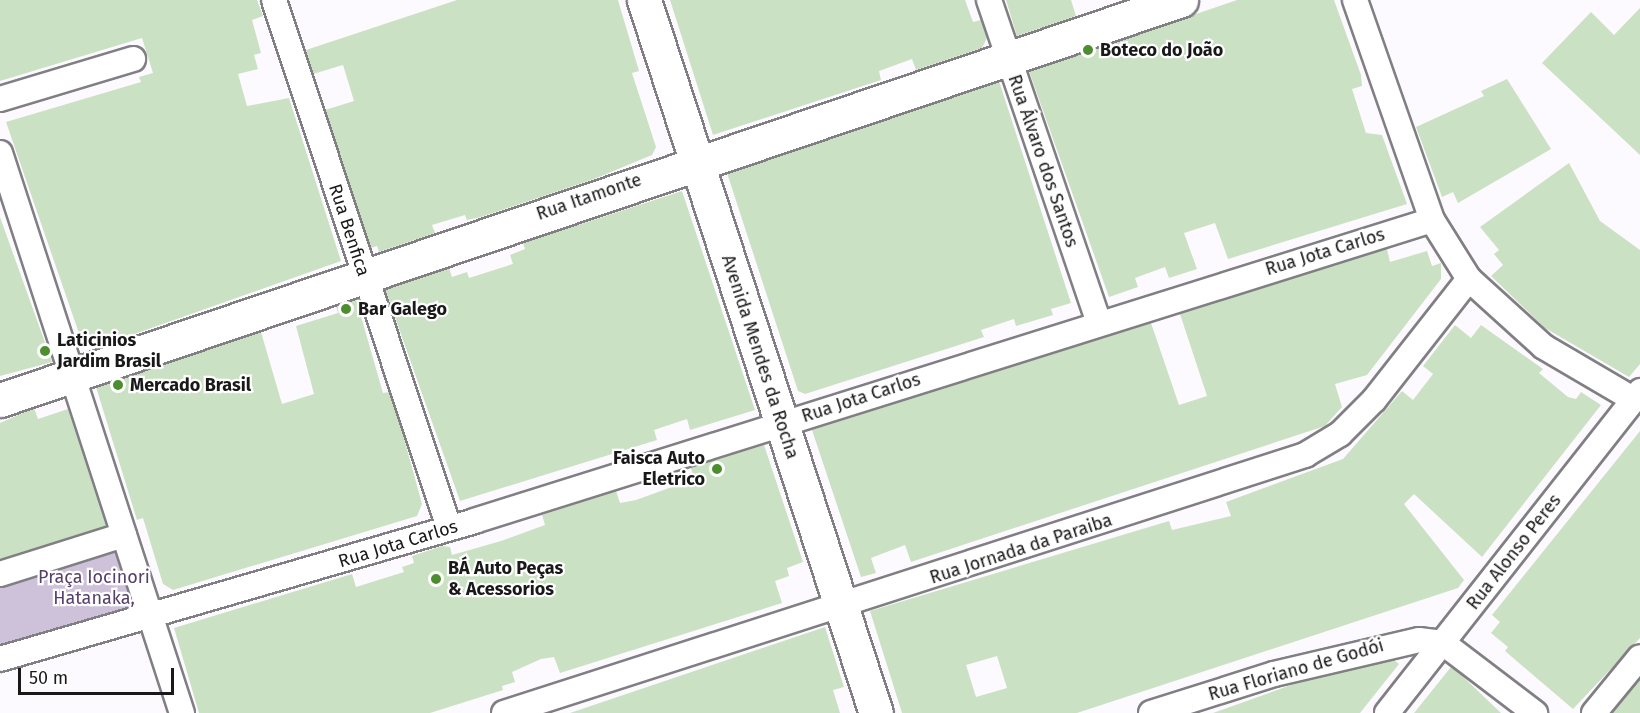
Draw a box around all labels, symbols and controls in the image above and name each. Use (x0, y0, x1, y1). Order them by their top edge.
place label: Boteco do João (1100, 39, 1223, 61)
marker: Boteco do João (1081, 43, 1095, 57)
street label: Rua Álvaro dos Santos (1003, 72, 1083, 250)
street label: Rua Itamonte (534, 169, 644, 225)
street label: Rua Benfica (324, 181, 374, 279)
street label: Rua Jota Carlos (1263, 224, 1387, 280)
street label: Avenida Mendes da Rocha (717, 252, 803, 462)
place label: Bar Galego (358, 298, 447, 320)
marker: Bar Galego (339, 302, 353, 316)
place label: Laticinios Jardim Brasil (57, 330, 161, 372)
marker: Laticinios Jardim Brasil (38, 344, 52, 358)
street label: Rua Jota Carlos (799, 369, 923, 427)
place label: Mercado Brasil (130, 374, 251, 396)
marker: Mercado Brasil (111, 378, 125, 392)
place label: Faisca Auto Eletrico (613, 448, 705, 490)
marker: Faisca Auto Eletrico (710, 462, 724, 476)
street label: Rua Alonso Peres (1462, 490, 1566, 614)
street label: Rua Jornada da Paraiba (927, 509, 1115, 589)
street label: Rua Jota Carlos (336, 516, 460, 572)
place label: BÁ Auto Peças & Acessorios (448, 558, 563, 600)
park label: Praça Iocinori Hatanaka, (38, 567, 150, 610)
marker: BÁ Auto Peças & Acessorios (429, 572, 443, 586)
street label: Rua Floriano de Godói (1206, 635, 1386, 705)
scale bar (21, 656, 177, 694)
text: 50 m (29, 667, 68, 689)

